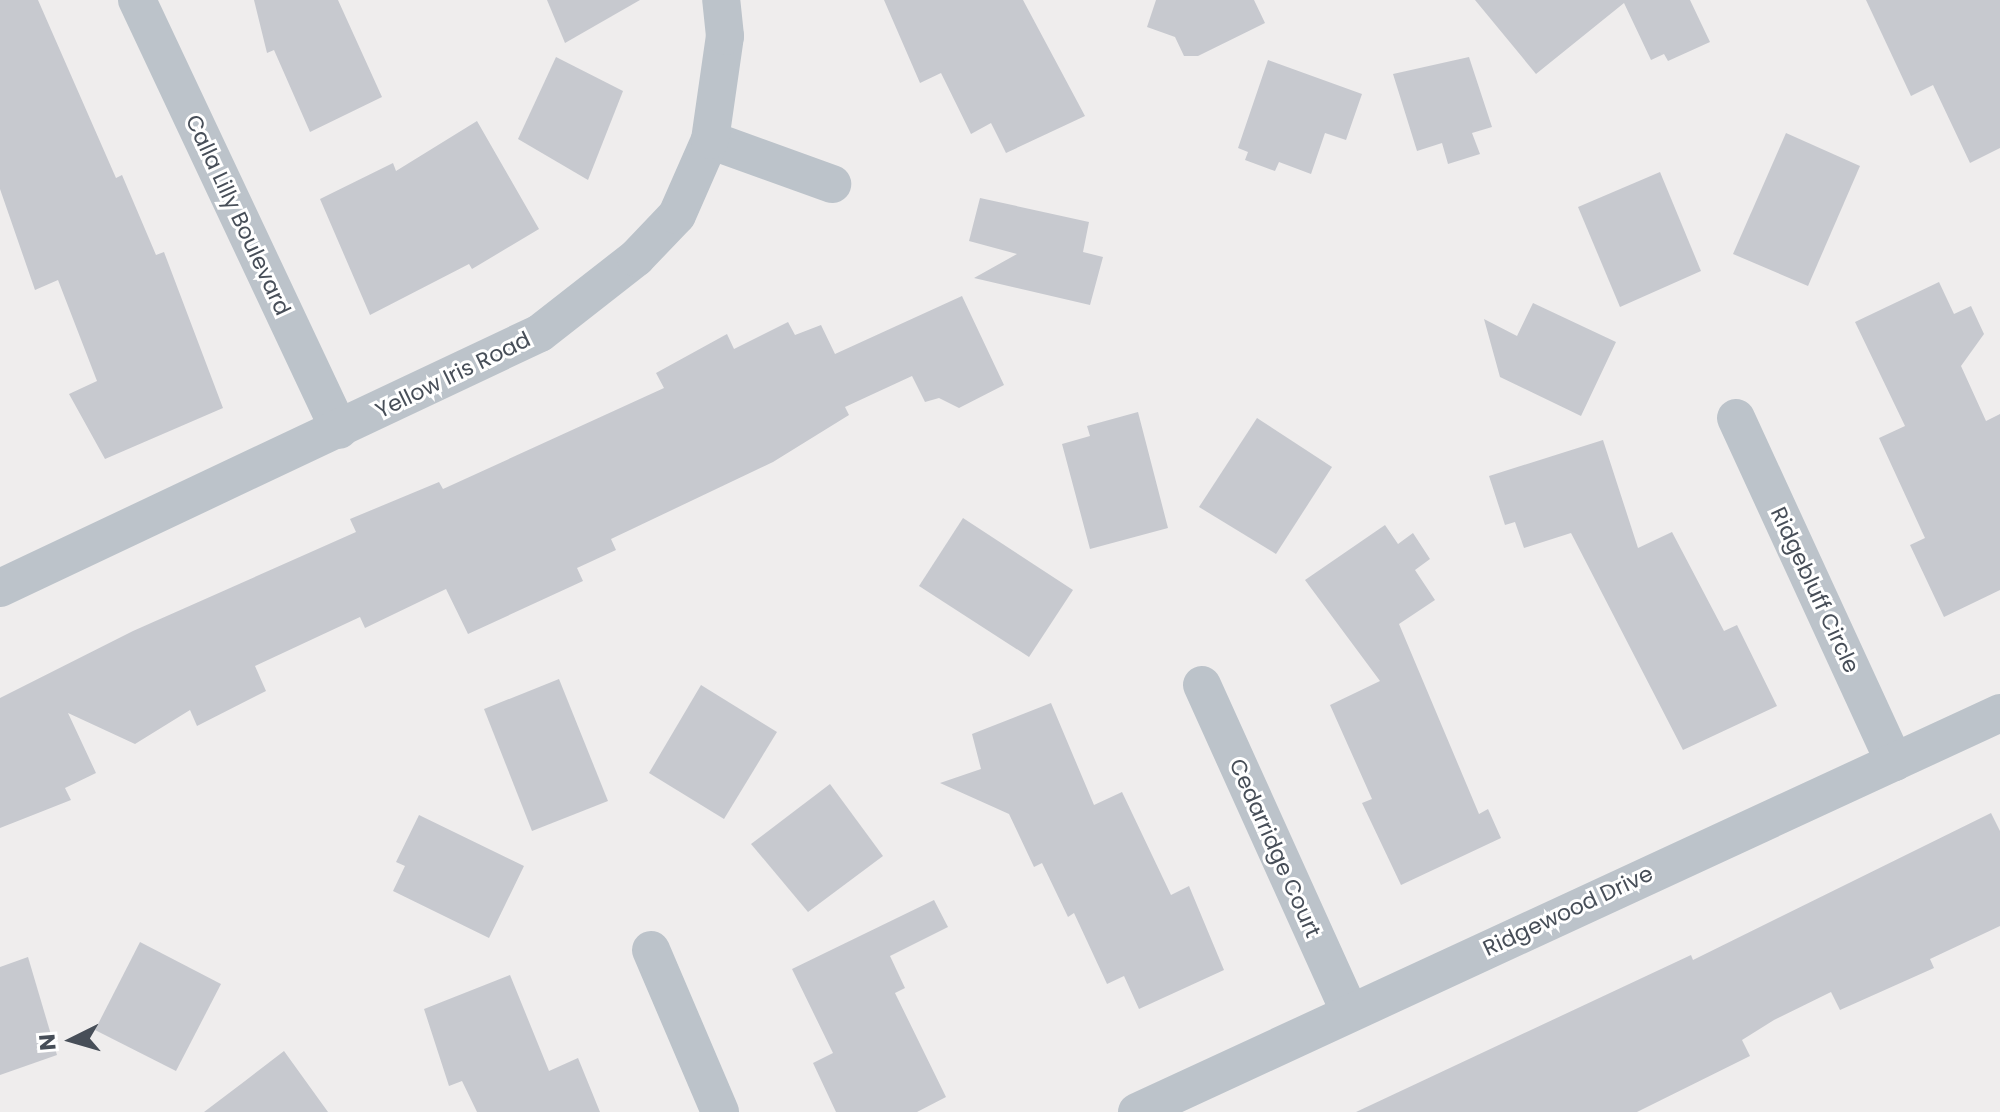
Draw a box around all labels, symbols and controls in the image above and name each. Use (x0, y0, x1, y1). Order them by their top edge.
street label: Calla Lilly Boulevard (180, 110, 296, 320)
street label: Yellow Iris Road (371, 326, 535, 424)
street label: Ridgebluff Circle (1765, 503, 1865, 677)
street label: Cedarridge Court (1224, 755, 1326, 941)
street label: Ridgewood Drive (1479, 860, 1657, 962)
north arrow (32, 1000, 112, 1080)
text: N (31, 1033, 64, 1052)

